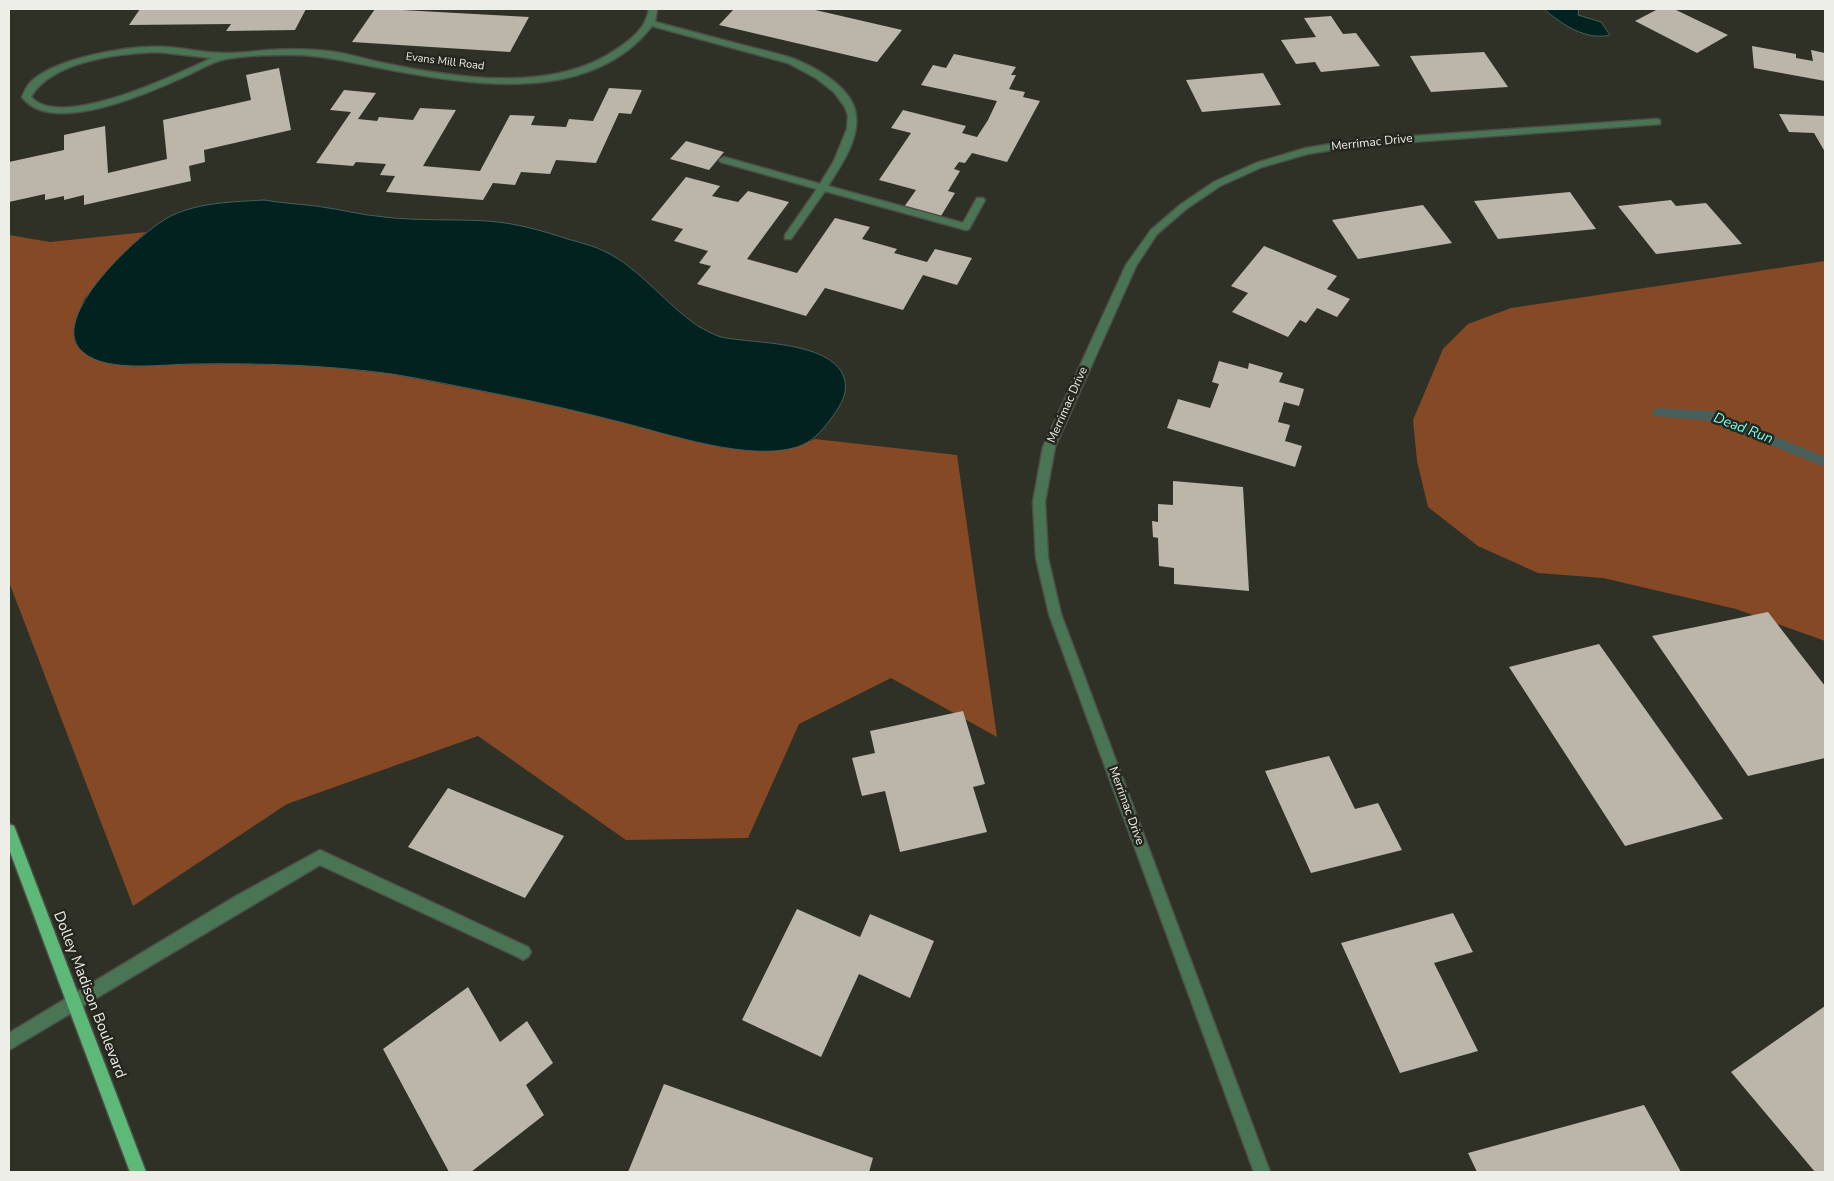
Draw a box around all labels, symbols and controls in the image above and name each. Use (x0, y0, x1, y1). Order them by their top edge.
street label: Evans Mill Road (405, 51, 485, 73)
street label: Merrimac Drive (1331, 132, 1413, 154)
street label: Merrimac Drive (1045, 365, 1091, 445)
water label: Dead Run (1711, 410, 1775, 448)
street label: Merrimac Drive (1105, 765, 1147, 847)
street label: Dolley Madison Boulevard (49, 909, 129, 1081)

